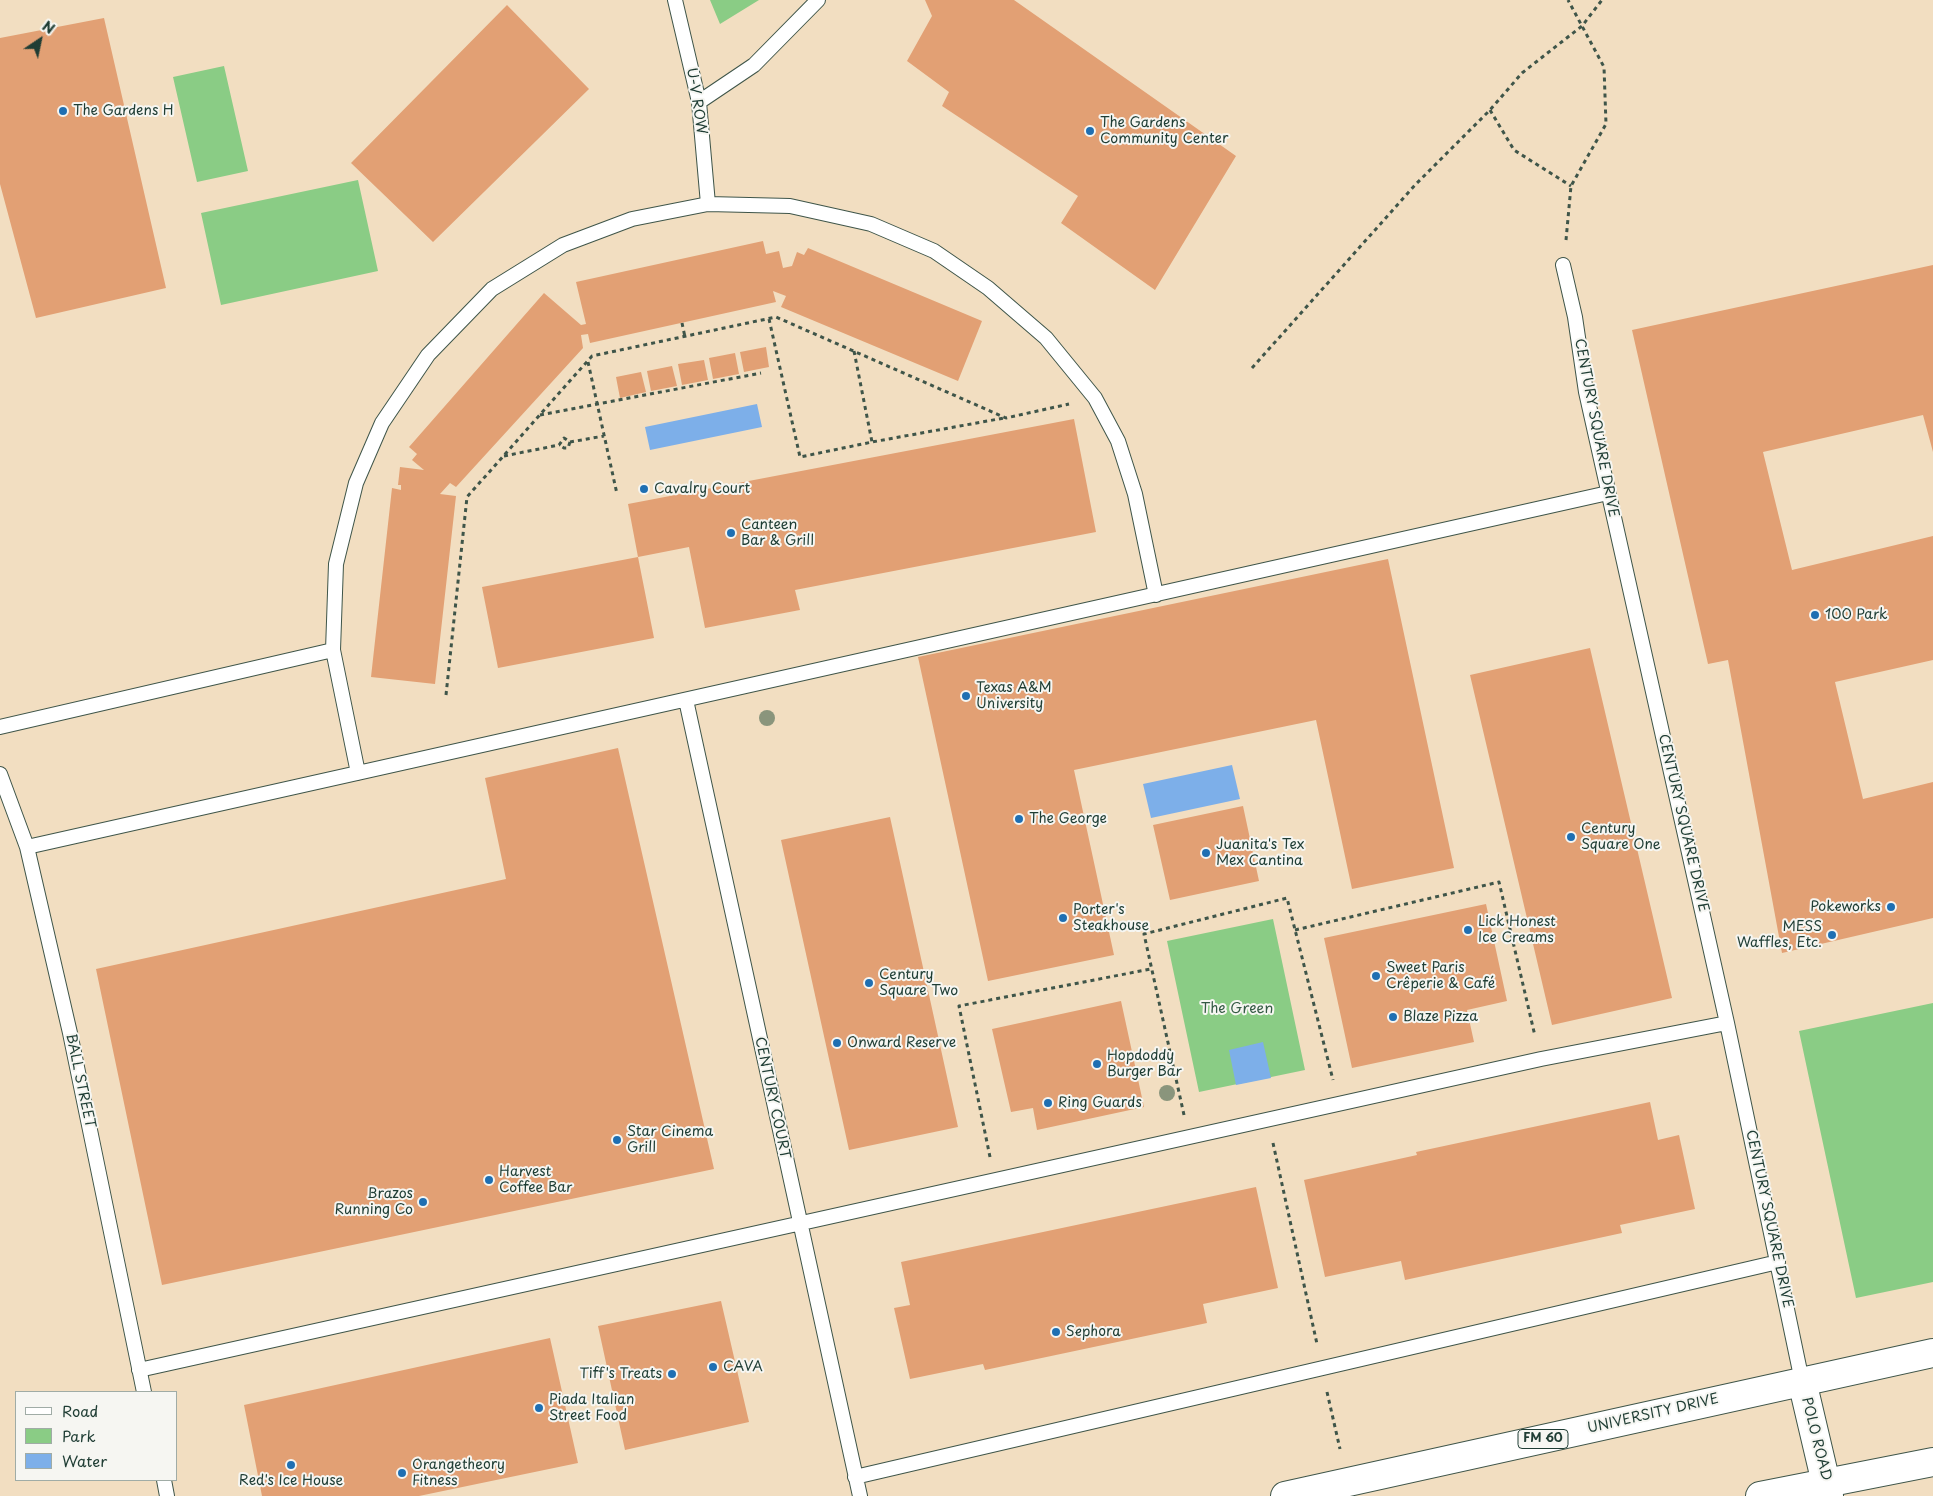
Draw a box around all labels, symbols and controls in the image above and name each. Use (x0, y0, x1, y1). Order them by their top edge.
north arrow (15, 15, 65, 65)
text: N (38, 15, 59, 39)
street label: U-V ROW (682, 66, 710, 136)
place label: The Gardens H (73, 103, 174, 119)
marker: The Gardens H (57, 105, 69, 117)
place label: The Gardens Community Center (1100, 115, 1229, 148)
marker: The Gardens Community Center (1084, 125, 1096, 137)
street label: CENTURY SQUARE DRIVE (1570, 337, 1622, 519)
place label: Cavalry Court (654, 481, 750, 497)
marker: Cavalry Court (638, 483, 650, 495)
place label: Canteen Bar & Grill (741, 517, 814, 550)
marker: Canteen Bar & Grill (725, 527, 737, 539)
place label: 100 Park (1825, 607, 1888, 623)
marker: 100 Park (1809, 609, 1821, 621)
place label: Texas A&M University (976, 680, 1052, 712)
marker: Texas A&M University (960, 690, 972, 702)
street label: CENTURY SQUARE DRIVE (1654, 733, 1712, 913)
place label: The George (1029, 811, 1107, 827)
marker: The George (1013, 813, 1025, 825)
place label: Century Square One (1581, 821, 1661, 854)
marker: Century Square One (1565, 831, 1577, 843)
place label: Juanita's Tex Mex Cantina (1216, 837, 1304, 870)
marker: Juanita's Tex Mex Cantina (1200, 847, 1212, 859)
place label: Pokeworks (1810, 899, 1881, 915)
marker: Pokeworks (1885, 901, 1897, 913)
place label: Porter's Steakhouse (1073, 902, 1149, 934)
marker: Porter's Steakhouse (1057, 912, 1069, 924)
place label: Lick Honest Ice Creams (1478, 914, 1556, 946)
place label: MESS Waffles, Etc. (1737, 919, 1822, 952)
marker: Lick Honest Ice Creams (1462, 924, 1474, 936)
marker: MESS Waffles, Etc. (1826, 929, 1838, 941)
place label: Sweet Paris Crêperie & Café (1386, 960, 1495, 992)
place label: Century Square Two (879, 967, 958, 1000)
marker: Sweet Paris Crêperie & Café (1370, 970, 1382, 982)
marker: Century Square Two (863, 977, 875, 989)
park label: The Green (1201, 1001, 1273, 1017)
place label: Blaze Pizza (1403, 1009, 1478, 1025)
marker: Blaze Pizza (1387, 1011, 1399, 1023)
street label: BALL STREET (62, 1032, 98, 1130)
place label: Onward Reserve (847, 1035, 956, 1051)
street label: CENTURY COURT (751, 1036, 793, 1160)
marker: Onward Reserve (831, 1037, 843, 1049)
place label: Hopdoddy Burger Bar (1107, 1048, 1182, 1080)
marker: Hopdoddy Burger Bar (1091, 1058, 1103, 1070)
place label: Ring Guards (1058, 1095, 1142, 1111)
marker: Ring Guards (1042, 1097, 1054, 1109)
place label: Star Cinema Grill (627, 1124, 713, 1156)
street label: CENTURY SQUARE DRIVE (1742, 1128, 1796, 1310)
marker: Star Cinema Grill (611, 1134, 623, 1146)
place label: Harvest Coffee Bar (499, 1164, 572, 1196)
marker: Harvest Coffee Bar (483, 1174, 495, 1186)
place label: Brazos Running Co (334, 1186, 413, 1218)
marker: Brazos Running Co (417, 1196, 429, 1208)
place label: Sephora (1066, 1324, 1121, 1340)
marker: Sephora (1050, 1326, 1062, 1338)
place label: CAVA (723, 1359, 763, 1375)
marker: CAVA (707, 1361, 719, 1373)
place label: Tiff's Treats (579, 1366, 662, 1382)
marker: Tiff's Treats (666, 1368, 678, 1380)
legend (15, 1391, 178, 1481)
street label: UNIVERSITY DRIVE (1586, 1391, 1720, 1437)
place label: Piada Italian Street Food (549, 1392, 634, 1424)
street label: POLO ROAD (1798, 1396, 1834, 1482)
text: Road (62, 1399, 98, 1422)
marker: Piada Italian Street Food (533, 1402, 545, 1414)
text: Park (62, 1424, 96, 1447)
road number: FM 60 (1518, 1430, 1568, 1448)
text: Water (62, 1449, 107, 1472)
place label: Orangetheory Fitness (412, 1457, 505, 1490)
marker: Red's Ice House (285, 1459, 297, 1471)
marker: Orangetheory Fitness (396, 1467, 408, 1479)
place label: Red's Ice House (239, 1473, 343, 1489)

